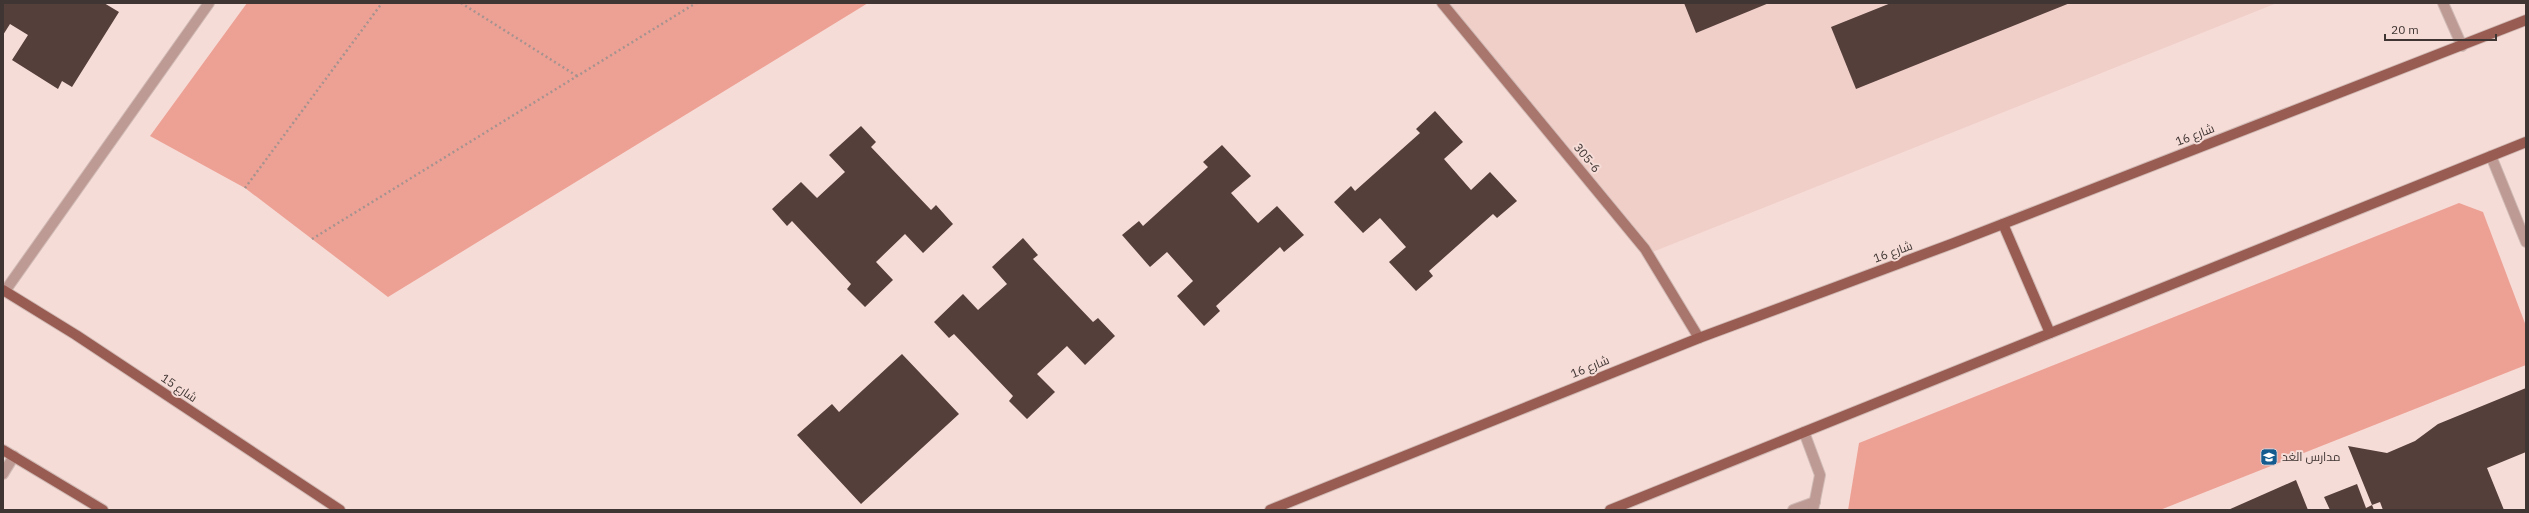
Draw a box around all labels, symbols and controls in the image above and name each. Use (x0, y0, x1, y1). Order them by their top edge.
scale bar (2385, 16, 2496, 42)
text: 20 m (2391, 22, 2419, 37)
street label: شارع 16 (2173, 120, 2217, 150)
street label: 305-6 (1571, 140, 1604, 175)
street label: شارع 16 (1871, 238, 1915, 266)
street label: شارع 16 (1568, 352, 1612, 382)
street label: شارع 15 (158, 370, 200, 406)
school or university icon: مدارس الغد (2259, 447, 2279, 467)
place label: مدارس الغد (2282, 449, 2340, 464)

